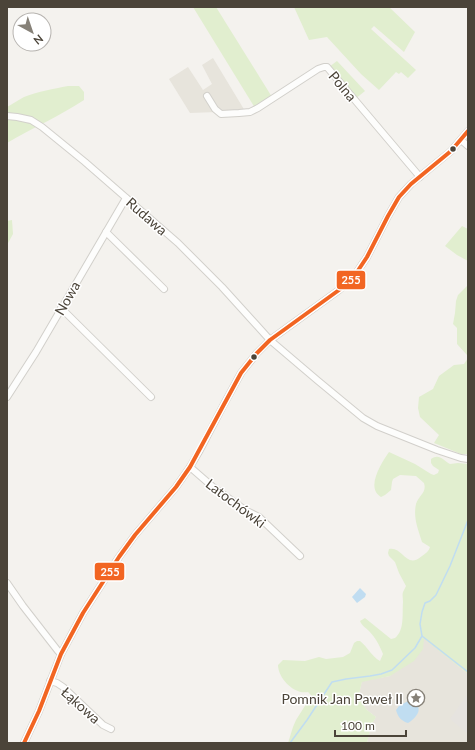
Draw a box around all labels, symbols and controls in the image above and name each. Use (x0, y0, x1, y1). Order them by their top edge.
north arrow (12, 12, 52, 52)
text: N (31, 32, 46, 48)
street label: Polna (326, 67, 360, 105)
unlabelled marker (448, 144, 458, 154)
street label: Rudawa (123, 194, 171, 238)
line badge: 255 (336, 270, 366, 290)
text: 255 (341, 273, 361, 286)
street label: Nowa (51, 278, 83, 318)
unlabelled marker (249, 352, 259, 362)
street label: Latochówki (203, 475, 269, 531)
line badge: 255 (94, 562, 125, 581)
text: 255 (100, 565, 120, 578)
street label: Łąkowa (58, 683, 104, 727)
place icon: Pomnik Jan Paweł II (406, 688, 426, 708)
place label: Pomnik Jan Paweł II (281, 690, 403, 707)
scale bar (335, 712, 406, 738)
text: 100 m (341, 718, 375, 733)

